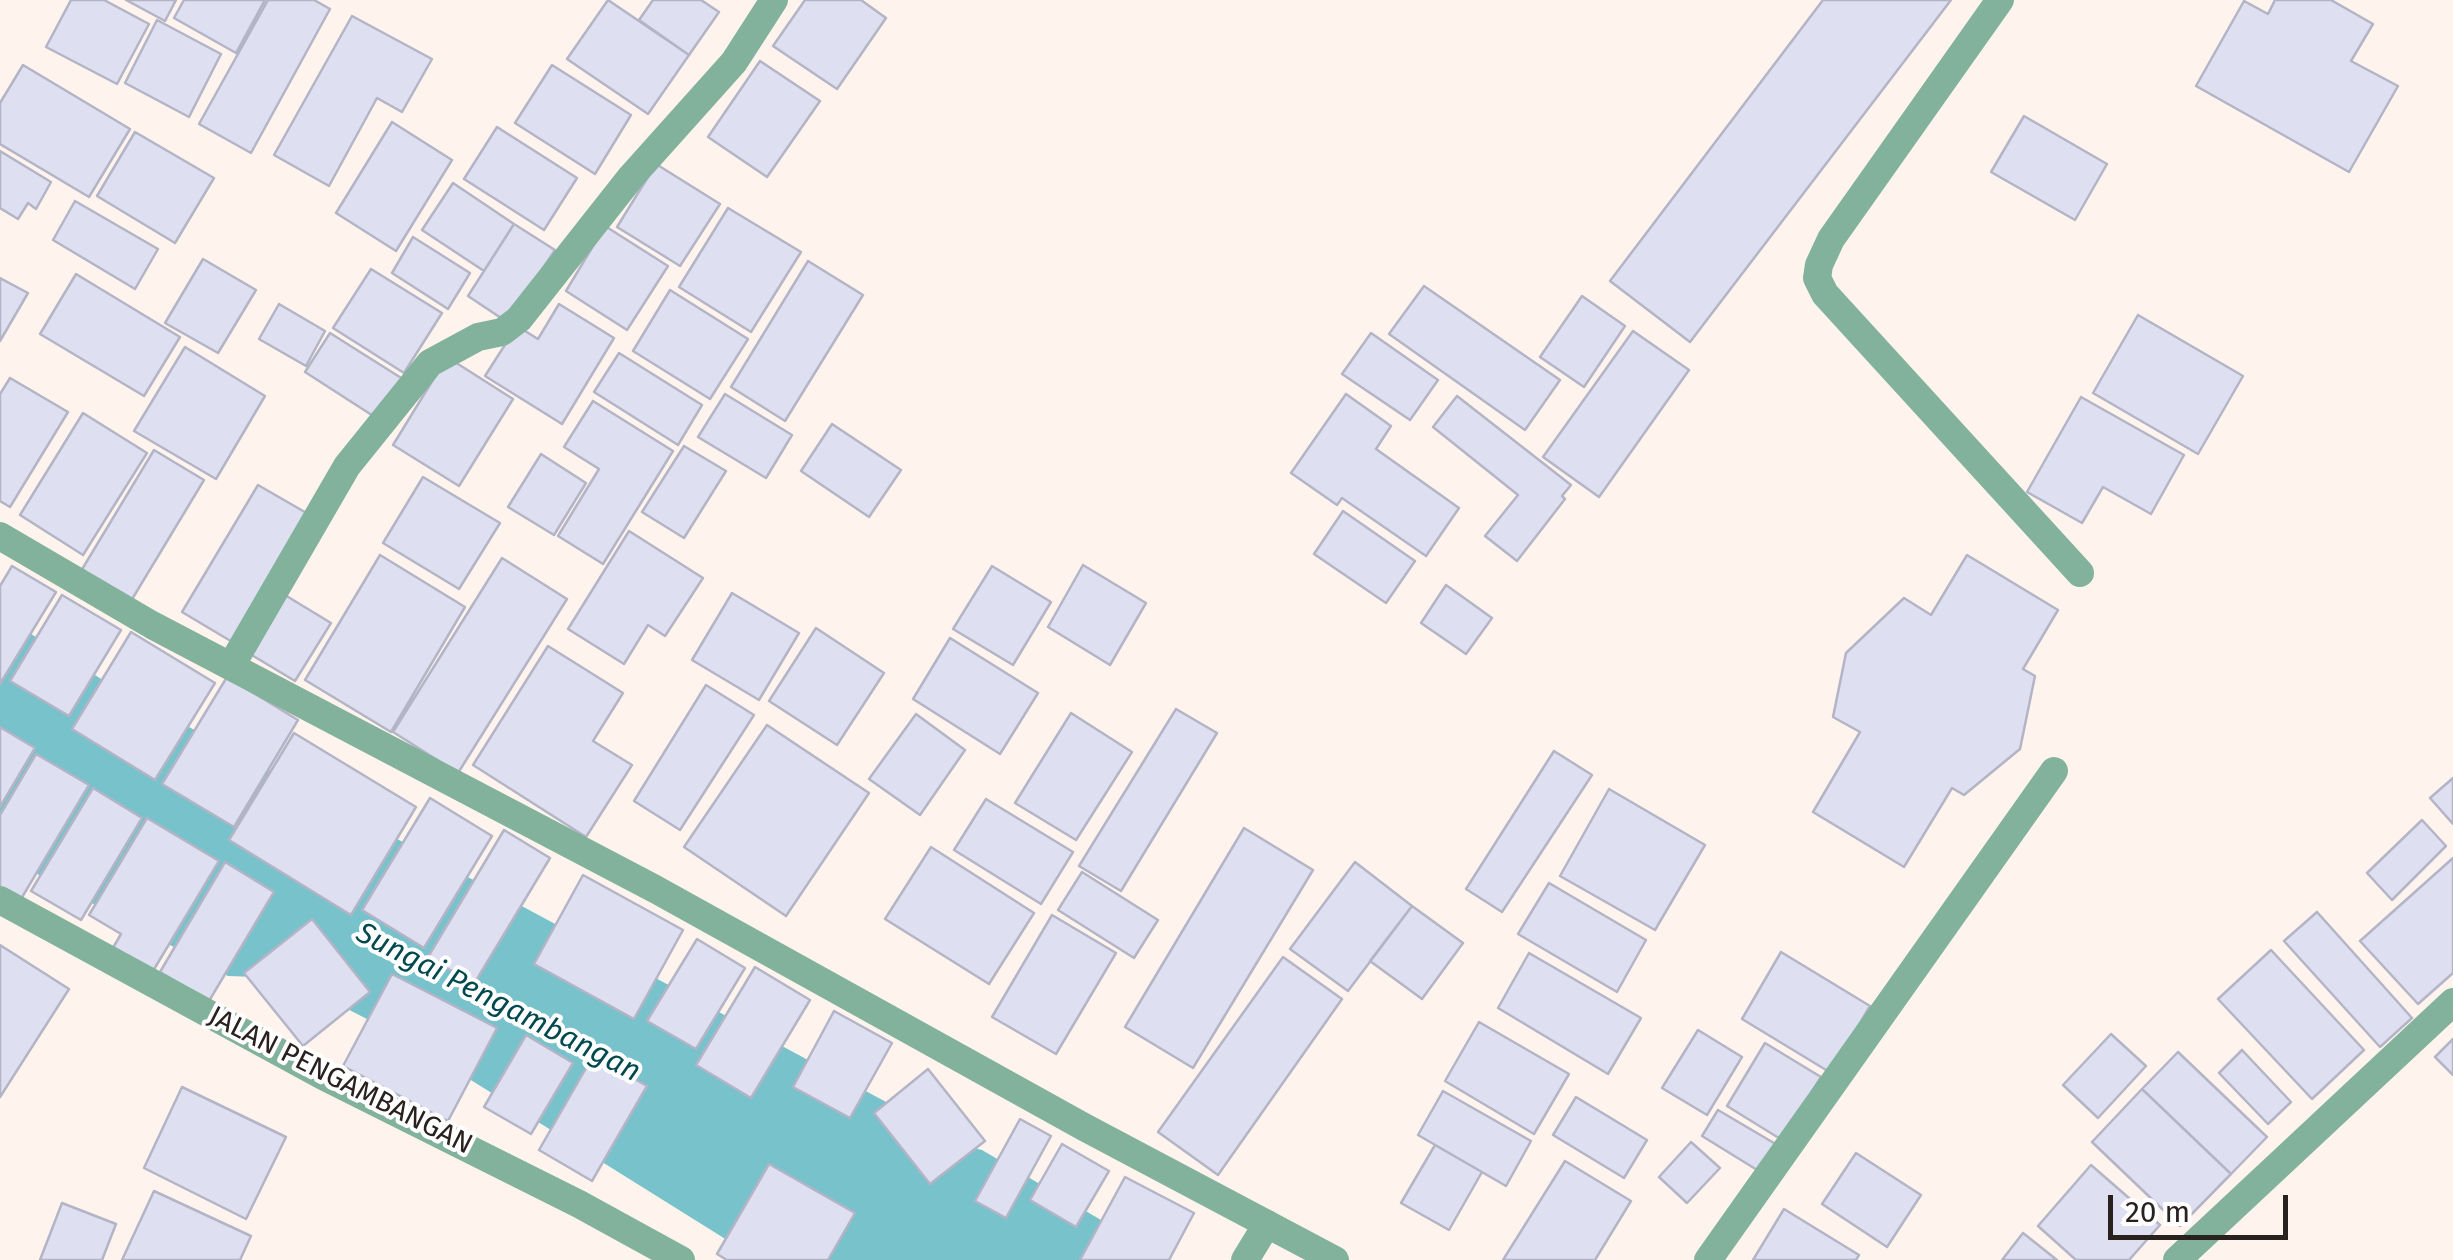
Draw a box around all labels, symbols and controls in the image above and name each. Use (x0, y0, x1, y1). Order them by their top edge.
water label: Sungai Pengambangan (350, 916, 646, 1090)
street label: JALAN PENGAMBANGAN (202, 1000, 478, 1162)
scale bar (2113, 1175, 2293, 1237)
text: 20 m (2125, 1194, 2190, 1230)

